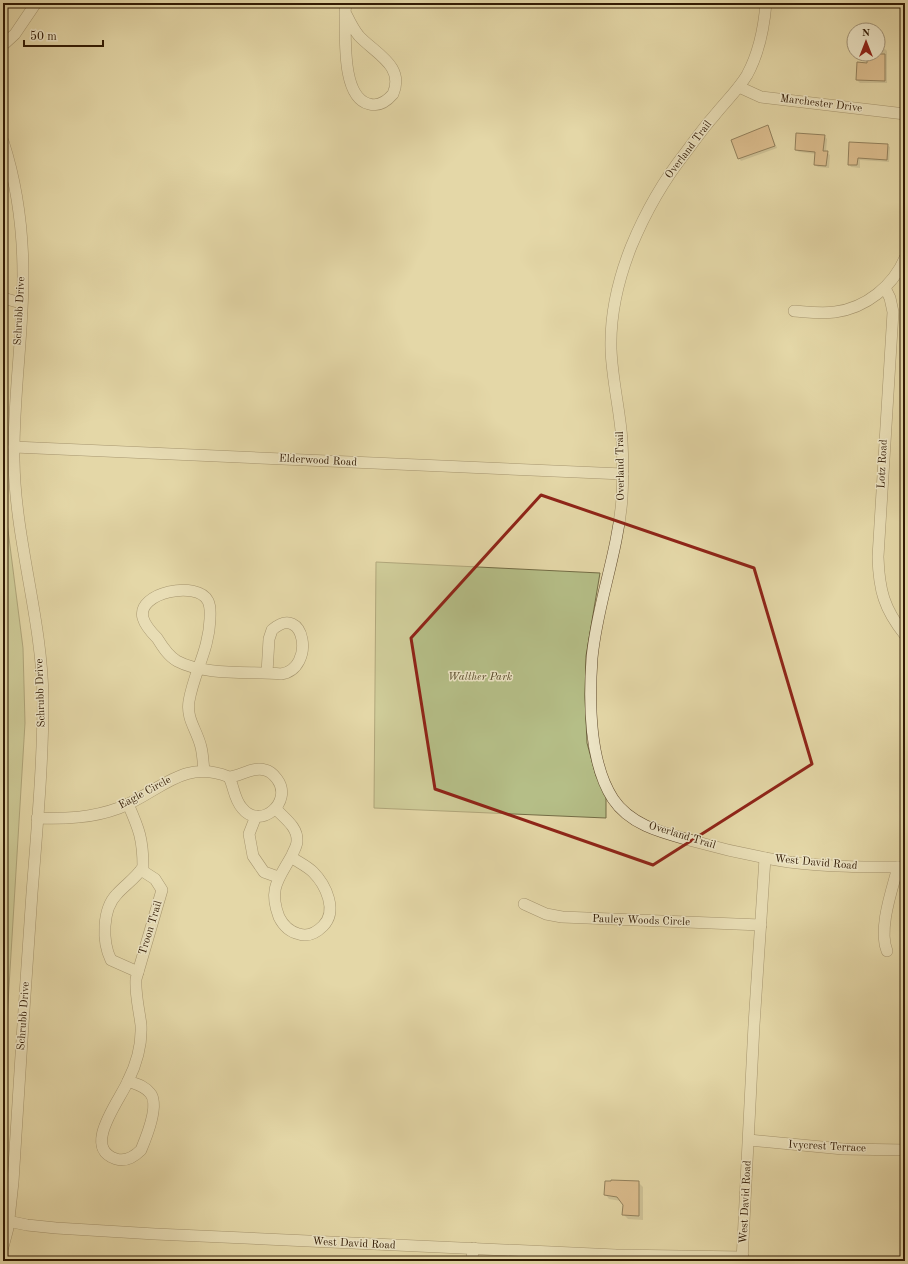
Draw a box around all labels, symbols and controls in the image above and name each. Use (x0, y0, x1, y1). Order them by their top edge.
scale bar (24, 22, 103, 48)
north arrow (846, 22, 886, 62)
text: N (862, 28, 871, 39)
text: 50 m (30, 30, 57, 43)
street label: Marchester Drive (779, 94, 863, 114)
street label: Overland Trail (664, 119, 714, 181)
street label: Schrubb Drive (13, 276, 27, 346)
street label: Overland Trail (615, 431, 627, 501)
street label: Lotz Road (876, 439, 890, 489)
street label: Elderwood Road (279, 453, 358, 469)
street label: Schrubb Drive (34, 658, 48, 728)
park label: Walther Park (448, 672, 513, 683)
street label: Eagle Circle (117, 775, 173, 811)
street label: Overland Trail (647, 821, 717, 851)
street label: West David Road (774, 854, 858, 872)
street label: Troon Trail (138, 900, 164, 956)
street label: Pauley Woods Circle (592, 914, 690, 928)
street label: Schrubb Drive (16, 981, 32, 1051)
street label: Ivycrest Terrace (788, 1139, 866, 1155)
street label: West David Road (738, 1160, 754, 1244)
street label: West David Road (312, 1236, 396, 1252)

